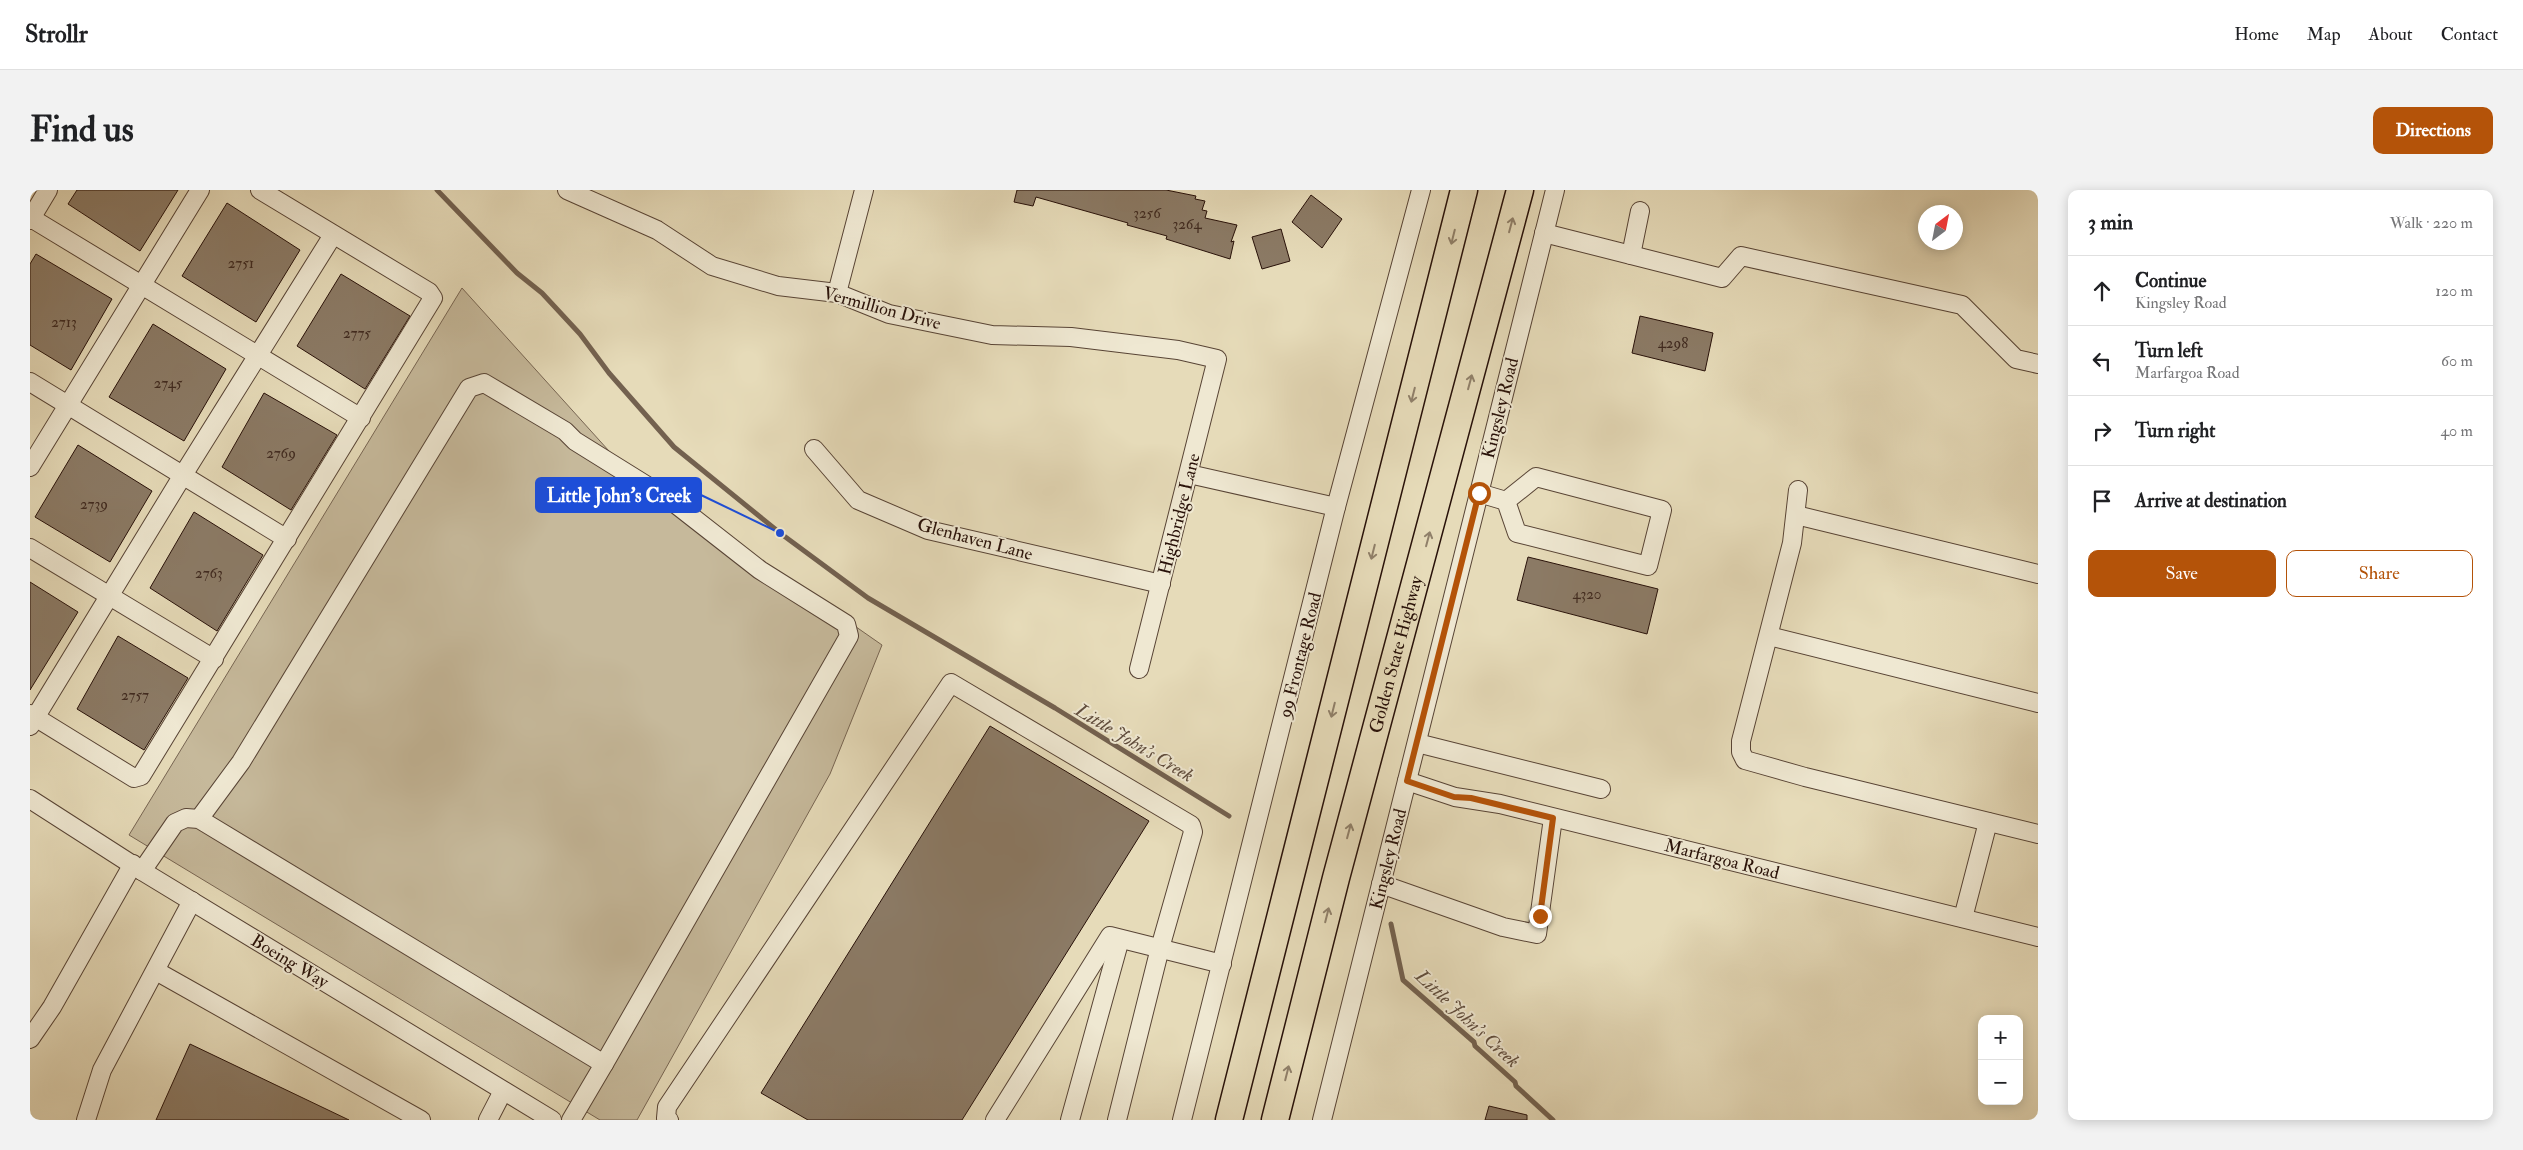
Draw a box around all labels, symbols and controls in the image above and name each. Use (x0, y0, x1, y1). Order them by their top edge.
text: Strollr (25, 19, 88, 50)
text: Home (2234, 23, 2279, 46)
text: Map (2307, 23, 2341, 46)
text: About (2369, 23, 2413, 46)
text: Contact (2441, 23, 2498, 46)
button: Directions (2373, 107, 2493, 154)
text: Find us (30, 108, 134, 152)
house number: 3256 (1133, 204, 1162, 223)
north arrow (1918, 205, 1963, 250)
text: 3 min (2088, 209, 2133, 236)
text: Walk · 220 m (2390, 213, 2473, 233)
house number: 3264 (1172, 215, 1202, 234)
one-way arrow (1507, 217, 1516, 233)
one-way arrow (1447, 229, 1457, 245)
house number: 2751 (228, 254, 254, 273)
text: Continue (2135, 269, 2206, 293)
icon: ahead (2088, 277, 2116, 305)
text: 120 m (2435, 281, 2473, 301)
street label: Vermillion Drive (820, 282, 944, 335)
text: Kingsley Road (2135, 293, 2227, 313)
house number: 2713 (51, 313, 77, 332)
house number: 2775 (343, 324, 371, 343)
house number: 4298 (1658, 334, 1688, 353)
text: Turn left (2135, 339, 2203, 363)
icon: left (2088, 347, 2116, 375)
text: 60 m (2441, 351, 2473, 371)
street label: Kingsley Road (1477, 355, 1524, 461)
text: Marfargoa Road (2135, 363, 2240, 383)
house number: 2745 (154, 374, 183, 393)
one-way arrow (1466, 375, 1475, 391)
one-way arrow (1407, 386, 1417, 402)
icon: right (2088, 417, 2116, 445)
text: Turn right (2135, 419, 2215, 443)
text: 40 m (2440, 421, 2473, 441)
house number: 2769 (266, 444, 296, 463)
street label: Highbridge Lane (1153, 451, 1206, 577)
callout: Little John's Creek (536, 478, 701, 512)
route start (1468, 482, 1491, 505)
text: Little John's Creek (547, 484, 692, 508)
icon: arrive (2088, 487, 2116, 515)
text: Arrive at destination (2135, 489, 2287, 513)
house number: 2739 (80, 495, 108, 514)
street label: Glenhaven Lane (915, 513, 1036, 566)
one-way arrow (1424, 532, 1433, 548)
one-way arrow (1368, 544, 1377, 560)
button: Save (2088, 550, 2276, 597)
button: Share (2286, 550, 2473, 597)
house number: 2763 (195, 564, 223, 583)
street label: Golden State Highway (1364, 572, 1429, 736)
house number: 4320 (1572, 585, 1602, 604)
street label: 99 Frontage Road (1273, 590, 1327, 722)
house number: 2757 (121, 686, 149, 705)
water label: Little John's Creek (1070, 698, 1198, 788)
one-way arrow (1328, 701, 1337, 717)
street label: Kingsley Road (1365, 806, 1412, 912)
one-way arrow (1345, 824, 1354, 840)
street label: Marfargoa Road (1662, 834, 1782, 885)
route end (1529, 905, 1552, 928)
one-way arrow (1323, 908, 1332, 924)
street label: Boeing Way (247, 929, 334, 994)
water label: Little John's Creek (1409, 964, 1525, 1073)
map controls (1978, 1015, 2023, 1105)
button: + (1978, 1015, 2023, 1060)
button: − (1978, 1060, 2023, 1105)
one-way arrow (1283, 1065, 1292, 1081)

